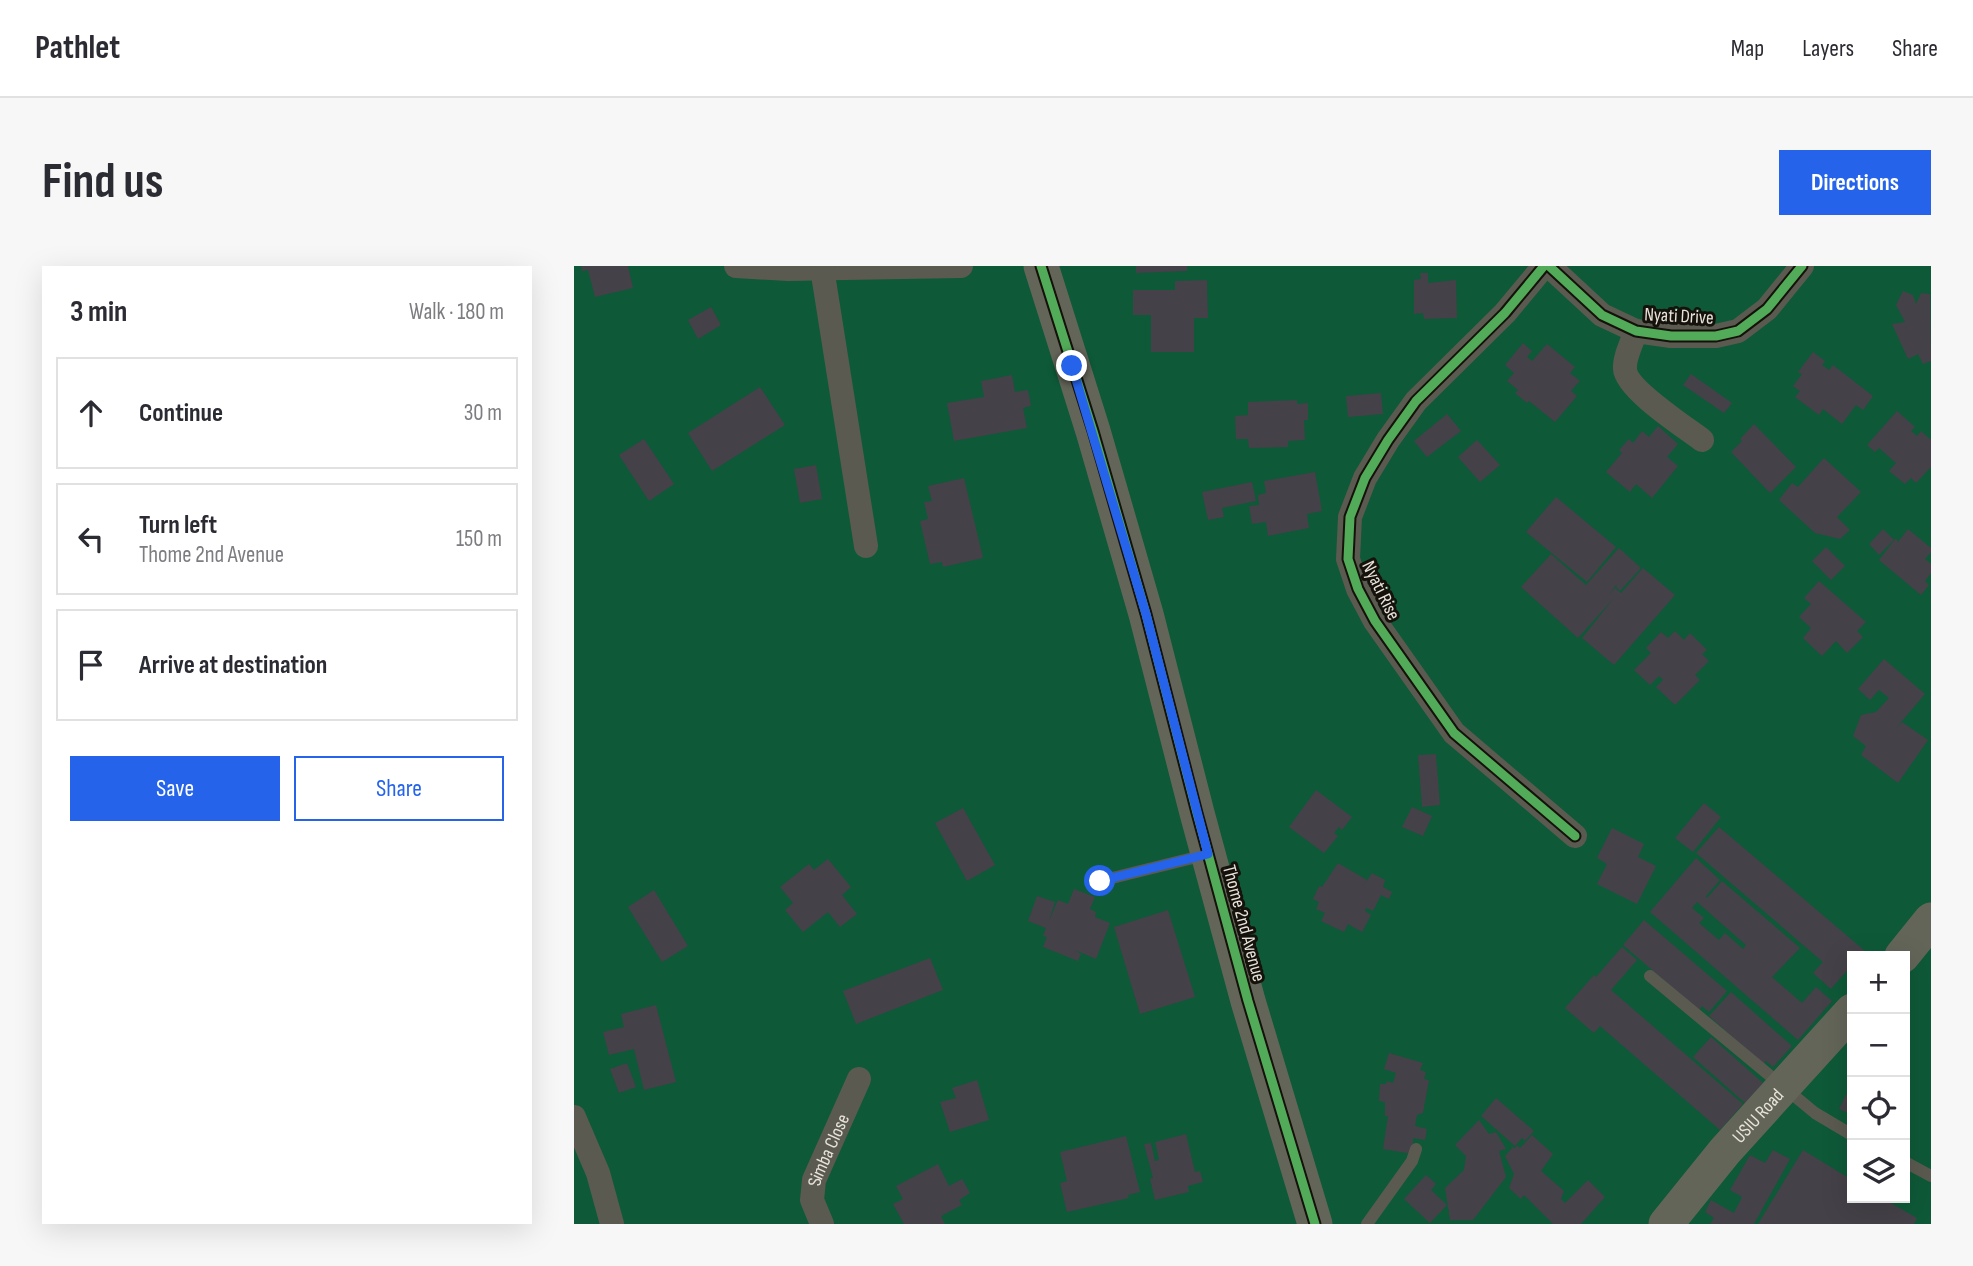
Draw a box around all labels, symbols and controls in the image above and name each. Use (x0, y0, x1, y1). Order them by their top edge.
text: Pathlet (35, 28, 120, 68)
text: Map (1731, 34, 1764, 63)
text: Layers (1802, 34, 1854, 63)
text: Share (1892, 34, 1938, 63)
button: Directions (1779, 150, 1931, 215)
text: Find us (42, 153, 164, 212)
text: 3 min (70, 294, 127, 330)
text: Walk · 180 m (409, 298, 504, 326)
street label: Nyati Drive (1644, 303, 1714, 330)
route end (1056, 350, 1087, 381)
icon: ahead (72, 394, 110, 432)
text: Continue (139, 398, 223, 429)
text: 30 m (464, 399, 502, 427)
text: Turn left (139, 510, 217, 541)
icon: left (72, 520, 110, 558)
text: 150 m (456, 525, 502, 553)
text: Thome 2nd Avenue (139, 541, 284, 569)
street label: Nyati Rise (1356, 557, 1405, 624)
icon: arrive (72, 646, 110, 684)
text: Arrive at destination (139, 650, 327, 681)
button: Save (70, 756, 280, 821)
button: Share (294, 756, 504, 821)
street label: Thome 2nd Avenue (1217, 863, 1270, 984)
route start (1084, 865, 1115, 896)
map controls (1847, 951, 1910, 1203)
button: + (1847, 951, 1910, 1014)
button: − (1847, 1014, 1910, 1077)
button: locate (1847, 1077, 1910, 1140)
street label: USIU Road (1728, 1084, 1789, 1148)
street label: Simba Close (803, 1111, 855, 1187)
button: layers (1847, 1140, 1910, 1203)

